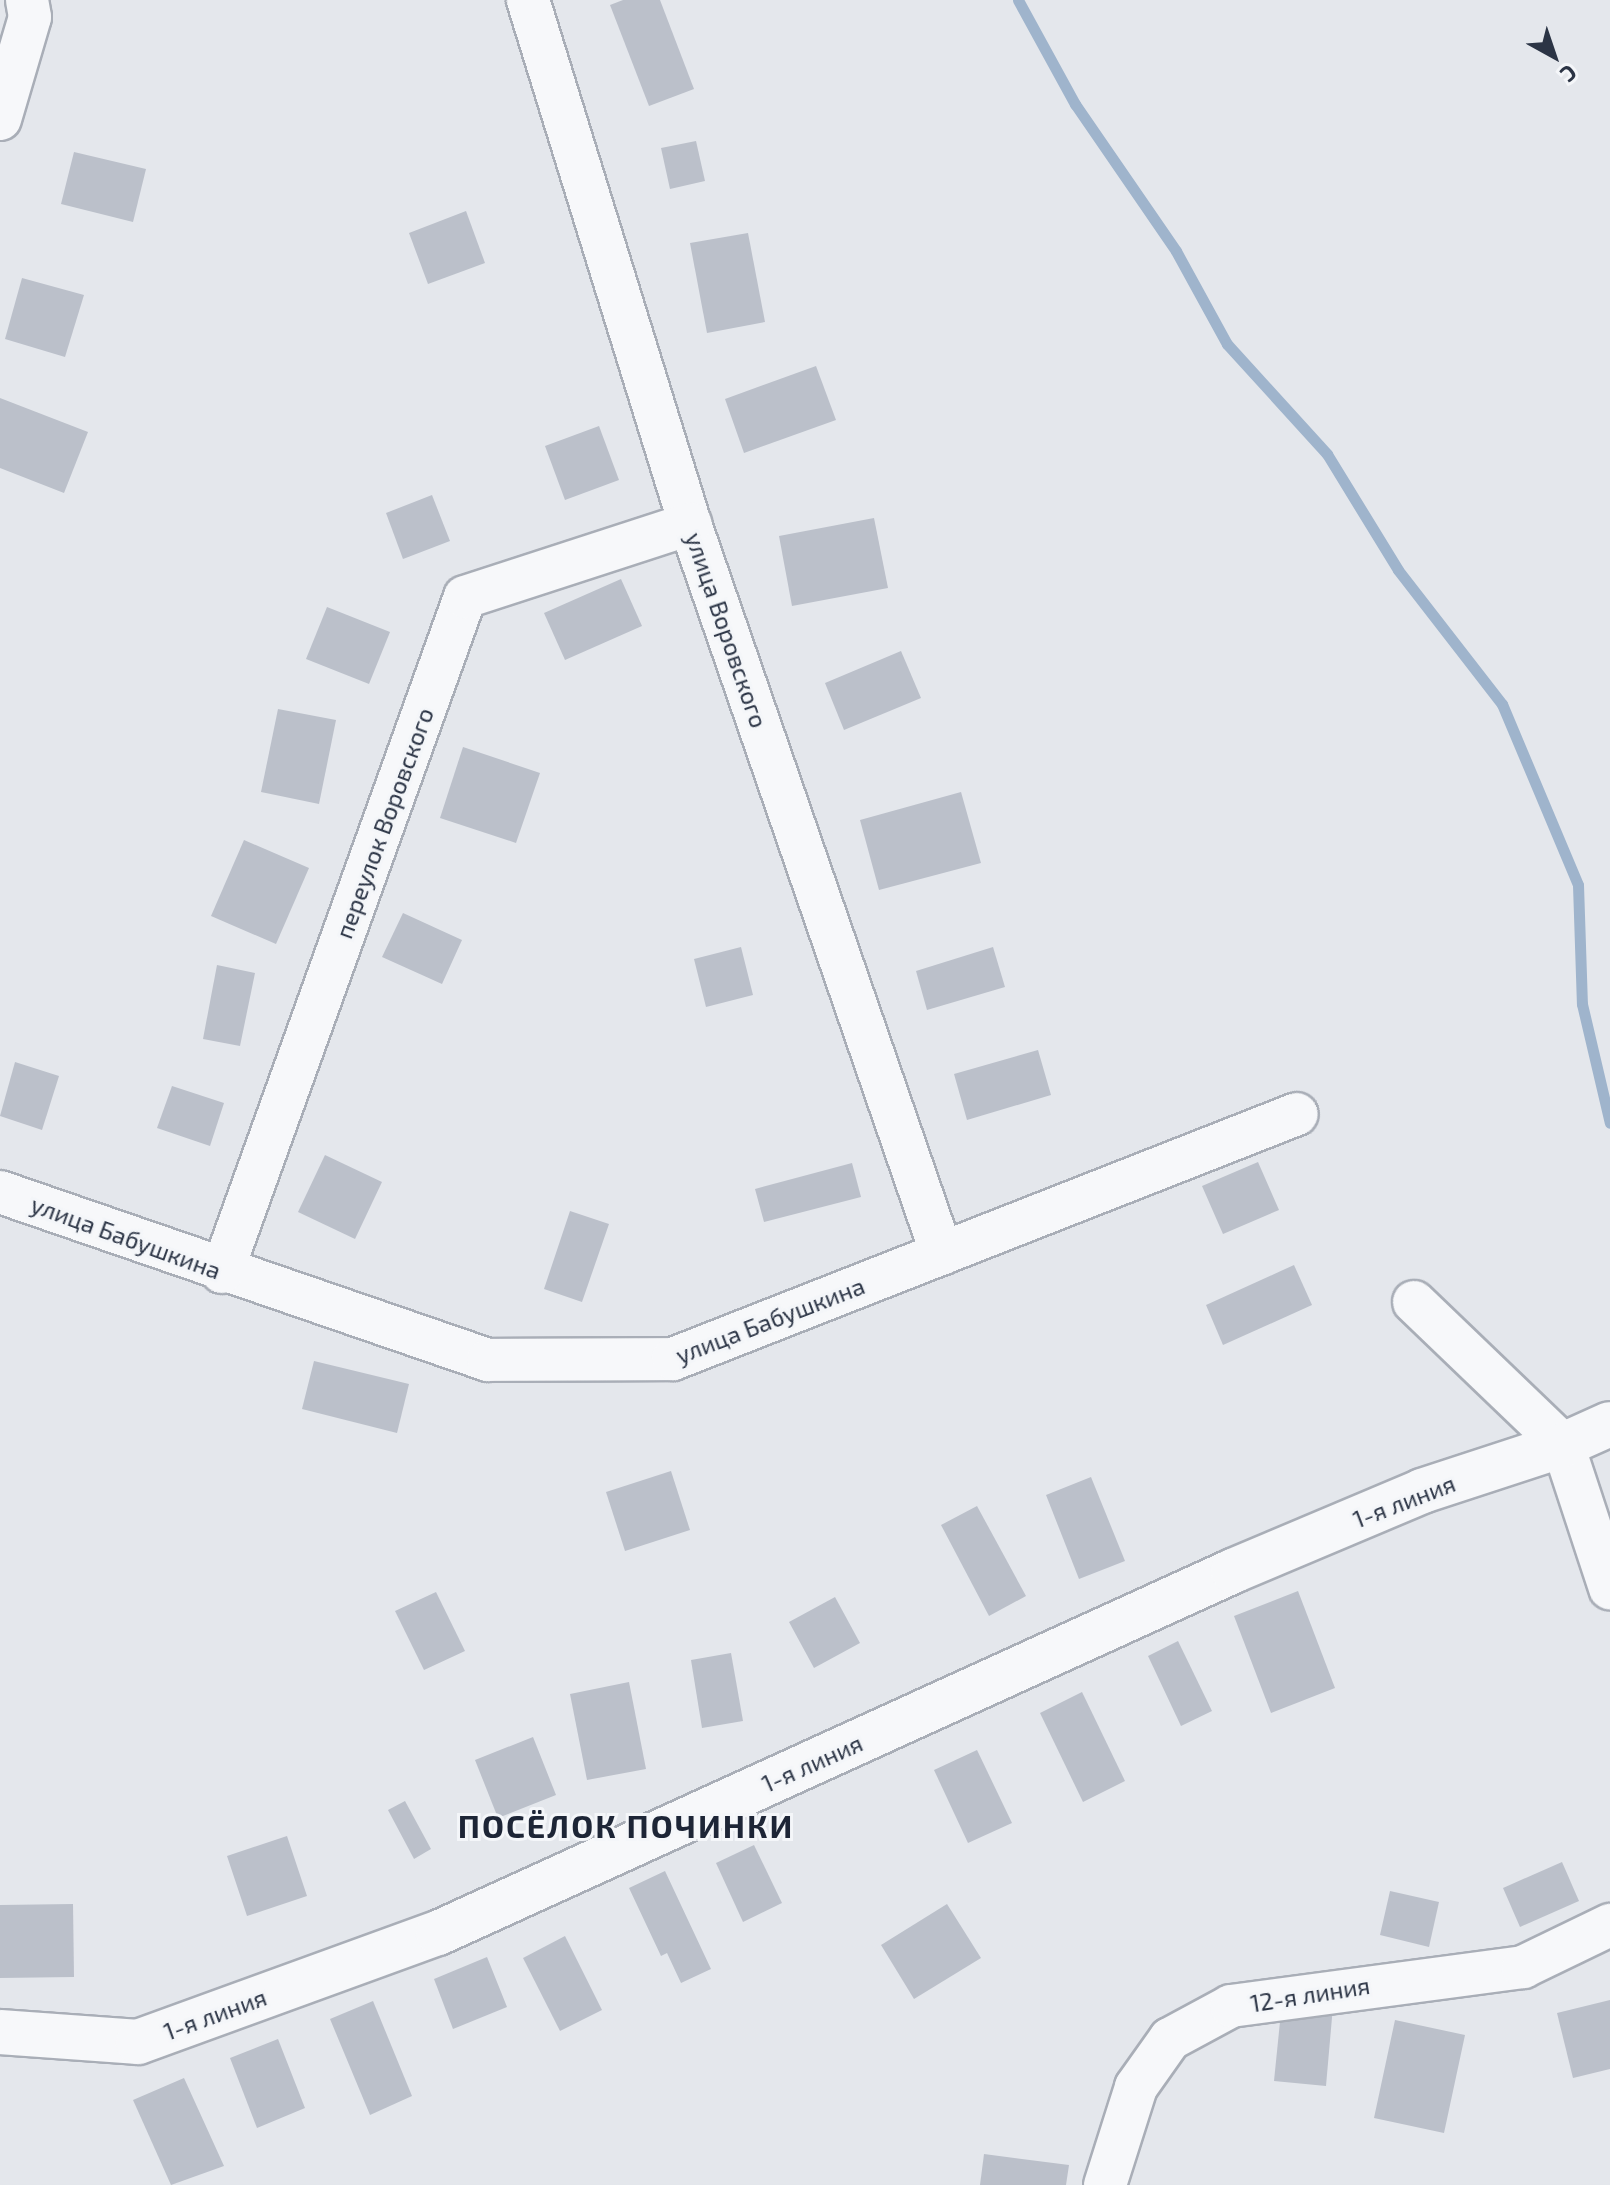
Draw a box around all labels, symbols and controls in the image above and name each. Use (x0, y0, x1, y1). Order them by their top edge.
north arrow (1514, 16, 1594, 96)
text: С (1556, 60, 1583, 89)
street label: улица Воровского (680, 528, 774, 732)
street label: переулок Воровского (329, 704, 439, 942)
street label: улица Бабушкина (27, 1189, 225, 1285)
street label: улица Бабушкина (672, 1271, 868, 1369)
street label: 1-я линия (1349, 1468, 1459, 1534)
street label: 1-я линия (757, 1728, 867, 1798)
district label: ПОСЁЛОК ПОЧИНКИ (458, 1806, 794, 1844)
street label: 12-я линия (1248, 1970, 1372, 2018)
street label: 1-я линия (160, 1982, 270, 2046)

